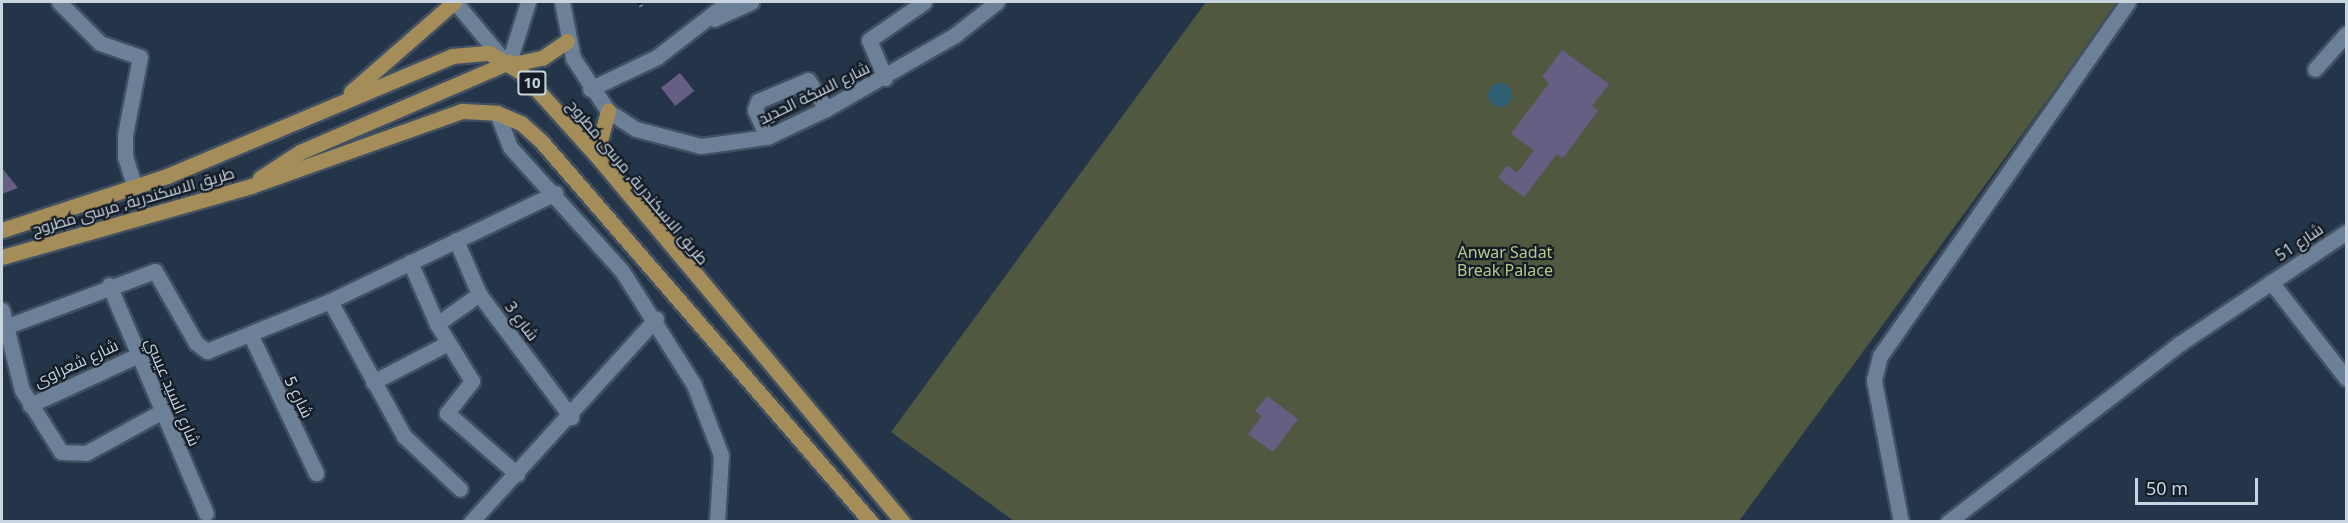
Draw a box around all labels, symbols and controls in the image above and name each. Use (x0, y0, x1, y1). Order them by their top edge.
street label: شارع السكة الحديد (755, 58, 873, 128)
road number: 10 (517, 71, 547, 95)
street label: طريق الاسكندرية, مرسى مطروح (563, 95, 713, 269)
street label: طريق الاسكندرية, مرسى مطروح (29, 163, 237, 239)
street label: شارع 51 (2271, 219, 2327, 265)
park label: Anwar Sadat Break Palace (1457, 242, 1553, 280)
street label: شارع 3 (501, 298, 543, 344)
street label: شارع شعراوى (31, 335, 121, 391)
street label: شارع السيد عيسي (142, 335, 204, 449)
street label: شارع 5 (281, 373, 317, 421)
scale bar (2138, 466, 2261, 504)
text: 50 m (2146, 476, 2188, 500)

